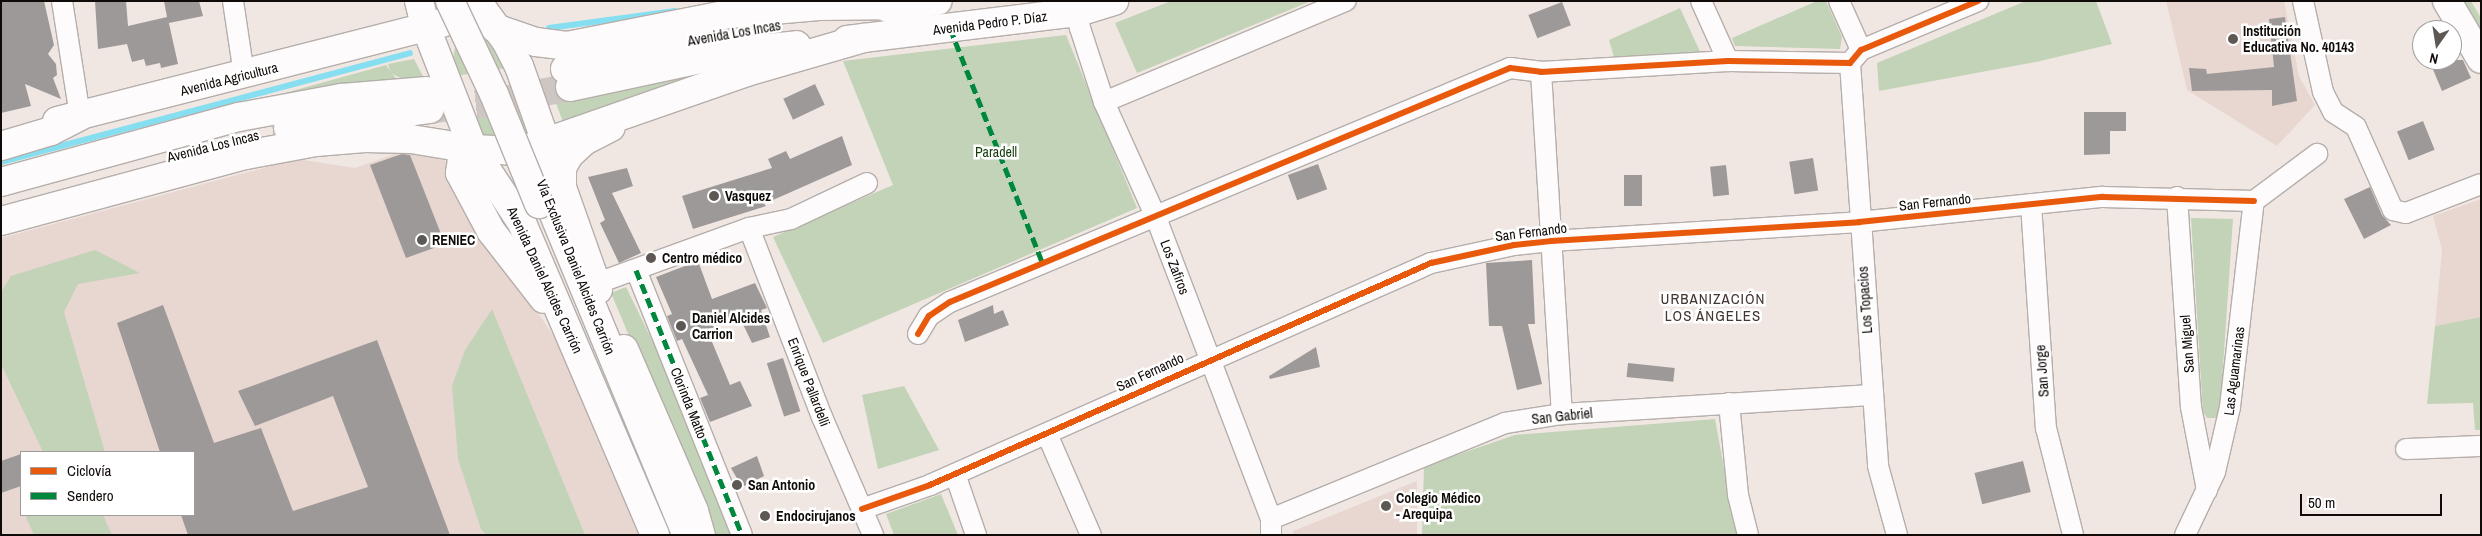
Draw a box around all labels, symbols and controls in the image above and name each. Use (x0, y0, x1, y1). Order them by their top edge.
street label: Avenida Pedro P. Díaz (932, 8, 1048, 38)
street label: Avenida Los Incas (686, 17, 782, 49)
north arrow (2412, 20, 2462, 70)
place label: Institución Educativa No. 40143 (2243, 23, 2354, 56)
marker: Institución Educativa No. 40143 (2227, 33, 2239, 45)
text: N (2428, 49, 2440, 68)
street label: Avenida Agricultura (178, 59, 280, 99)
street label: Avenida Los Incas (165, 126, 261, 166)
park label: Paradell (975, 144, 1017, 160)
street label: Vía Exclusiva Daniel Alcides Carrión (533, 177, 619, 357)
place label: Vasquez (725, 188, 771, 204)
marker: Vasquez (707, 189, 721, 203)
street label: San Fernando (1898, 190, 1972, 214)
street label: Avenida Daniel Alcides Carrión (503, 204, 587, 356)
street label: San Fernando (1494, 219, 1568, 245)
place label: RENIEC (432, 232, 475, 248)
marker: RENIEC (416, 234, 428, 246)
street label: Los Zafiros (1157, 237, 1193, 297)
place label: Centro médico (662, 250, 742, 266)
marker: Centro médico (644, 251, 658, 265)
street label: Los Topacios (1854, 266, 1876, 334)
district label: URBANIZACIÓN LOS ÁNGELES (1659, 289, 1767, 324)
place label: Daniel Alcides Carrion (692, 310, 770, 342)
street label: San Miguel (2177, 314, 2197, 374)
marker: Daniel Alcides Carrion (674, 319, 688, 333)
street label: Las Aguamarinas (2220, 325, 2248, 417)
street label: Enrique Pallardelli (784, 335, 834, 429)
street label: San Jorge (2032, 344, 2052, 398)
street label: San Fernando (1114, 349, 1186, 395)
street label: Clorinda Matto (667, 365, 711, 441)
street label: San Gabriel (1531, 404, 1593, 428)
legend (20, 451, 195, 516)
text: Ciclovía (67, 460, 111, 481)
place label: San Antonio (748, 477, 816, 493)
marker: San Antonio (730, 478, 744, 492)
scale bar (2302, 484, 2444, 516)
text: Sendero (67, 485, 114, 506)
place label: Colegio Médico - Arequipa (1396, 490, 1481, 522)
text: 50 m (2308, 492, 2335, 513)
marker: Colegio Médico - Arequipa (1380, 500, 1392, 512)
place label: Endocirujanos (776, 508, 856, 524)
marker: Endocirujanos (758, 509, 772, 523)

